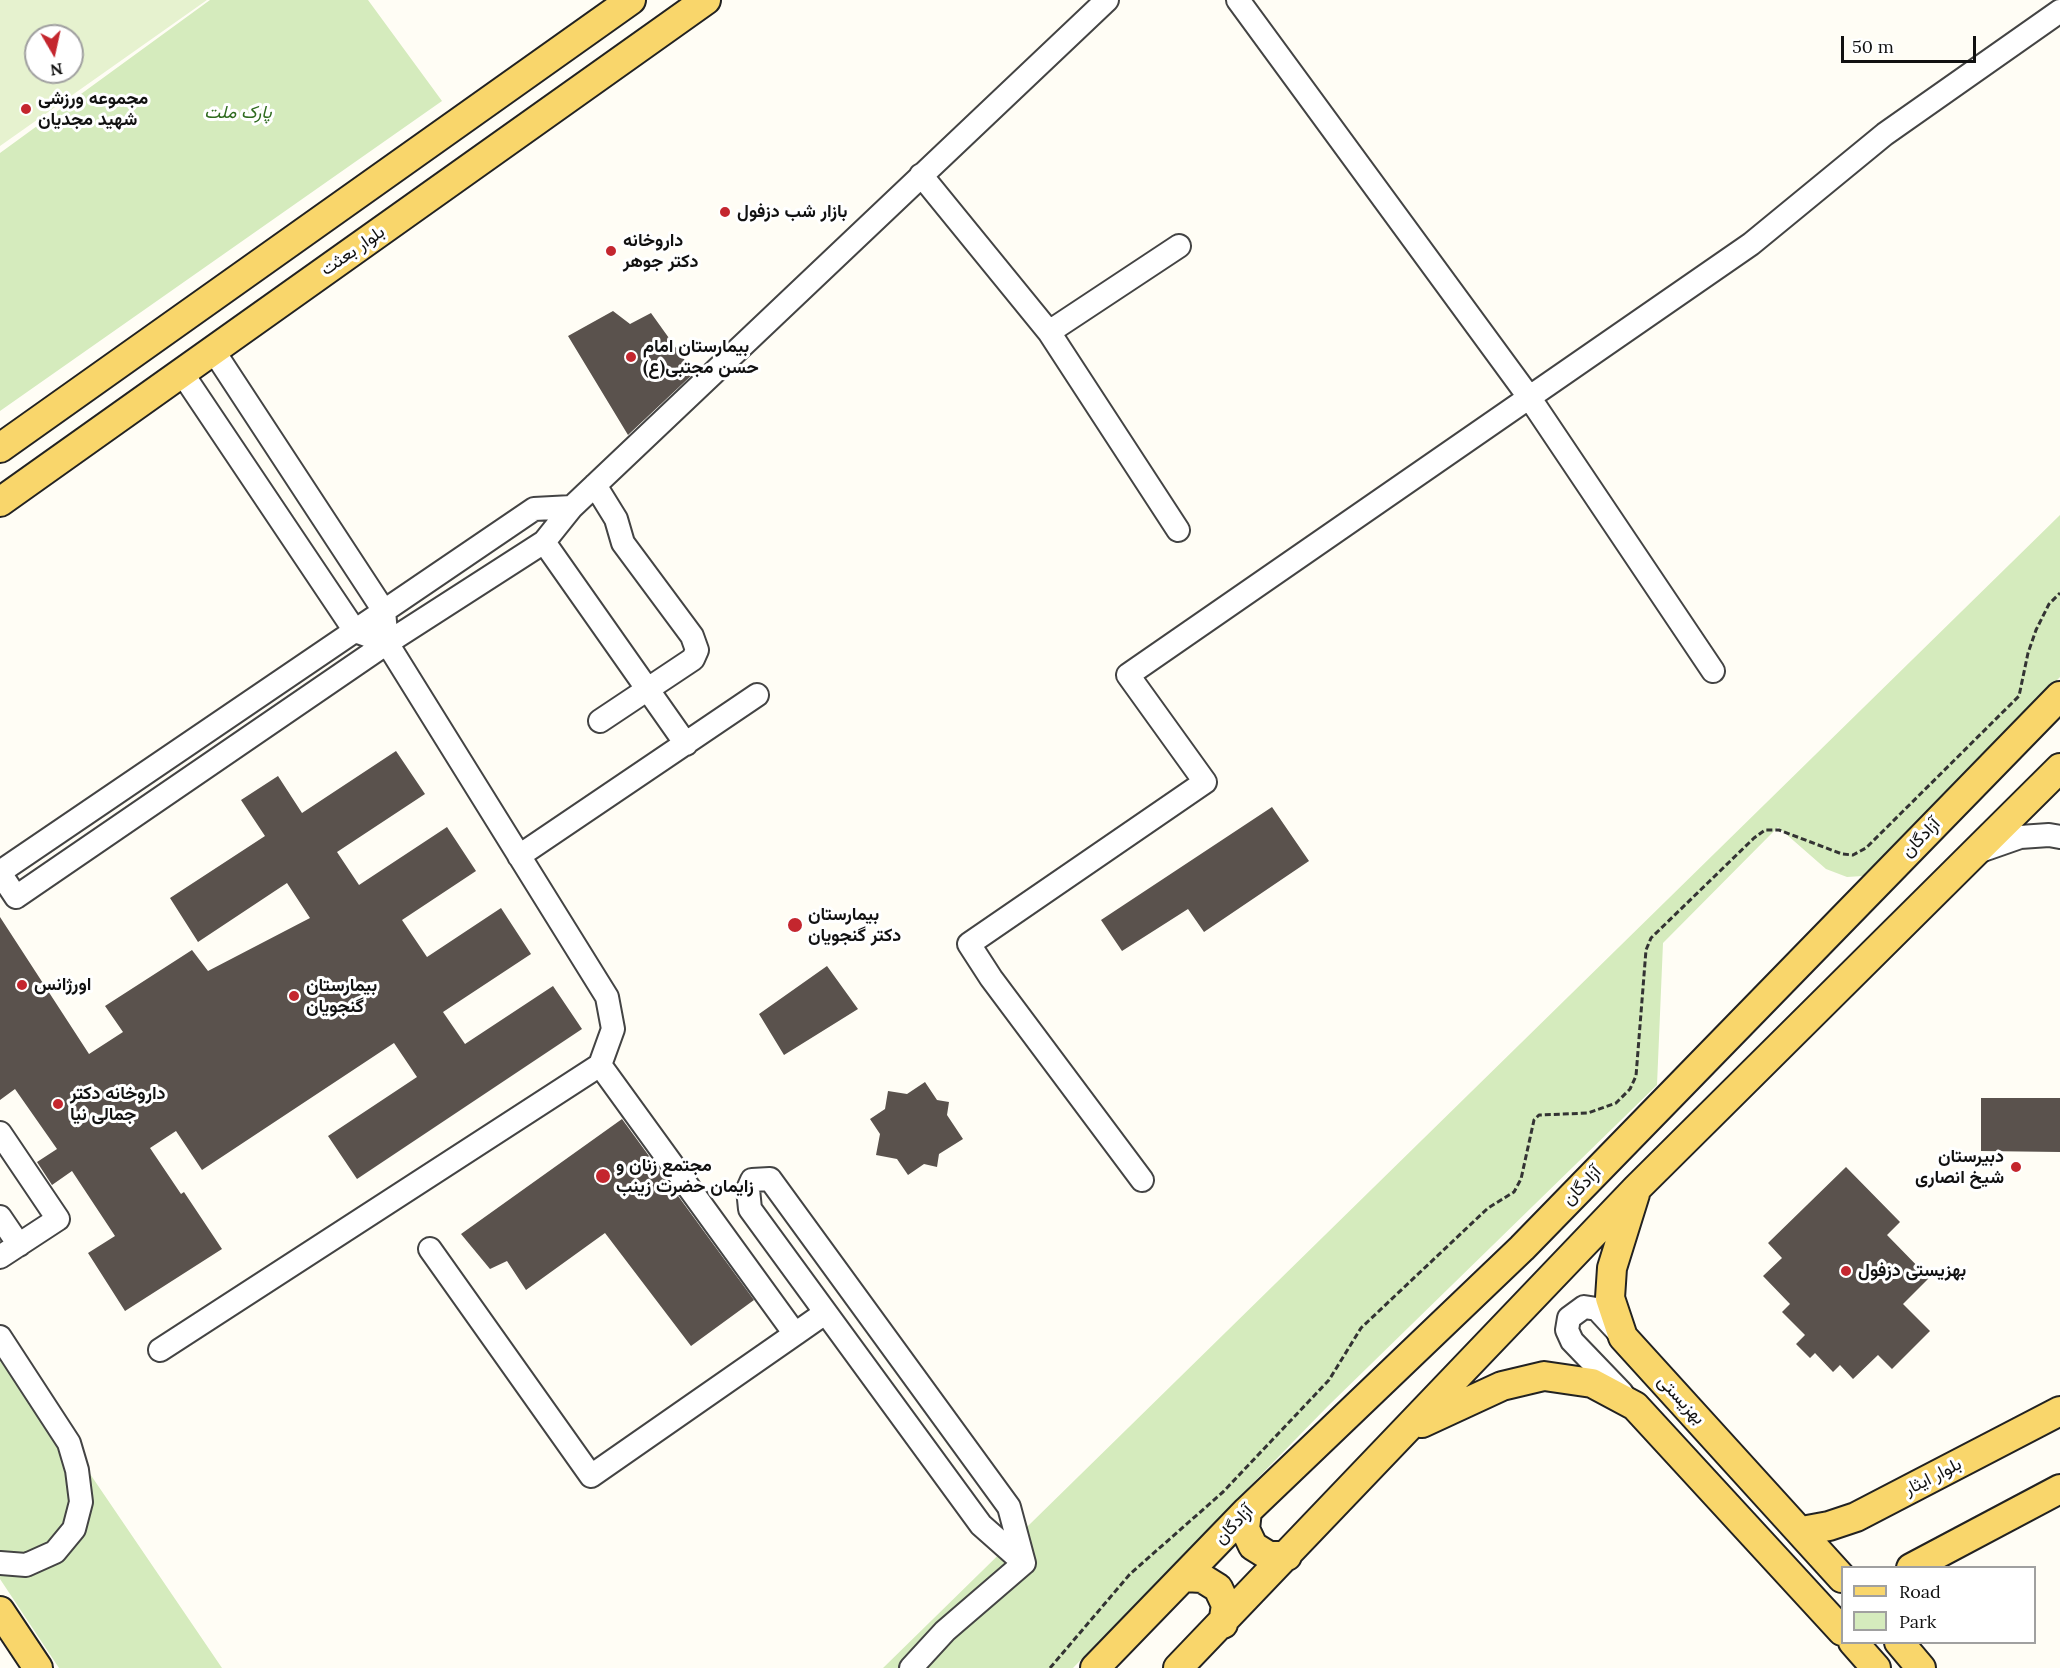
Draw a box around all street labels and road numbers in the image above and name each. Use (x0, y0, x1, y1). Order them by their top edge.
street label: بلوار بعثت (317, 221, 389, 281)
street label: آزادگان (1897, 814, 1945, 862)
street label: آزادگان (1558, 1162, 1606, 1210)
street label: بهزیستی (1653, 1371, 1709, 1429)
street label: بلوار ایثار (1901, 1453, 1965, 1501)
street label: آزادگان (1210, 1501, 1258, 1549)

